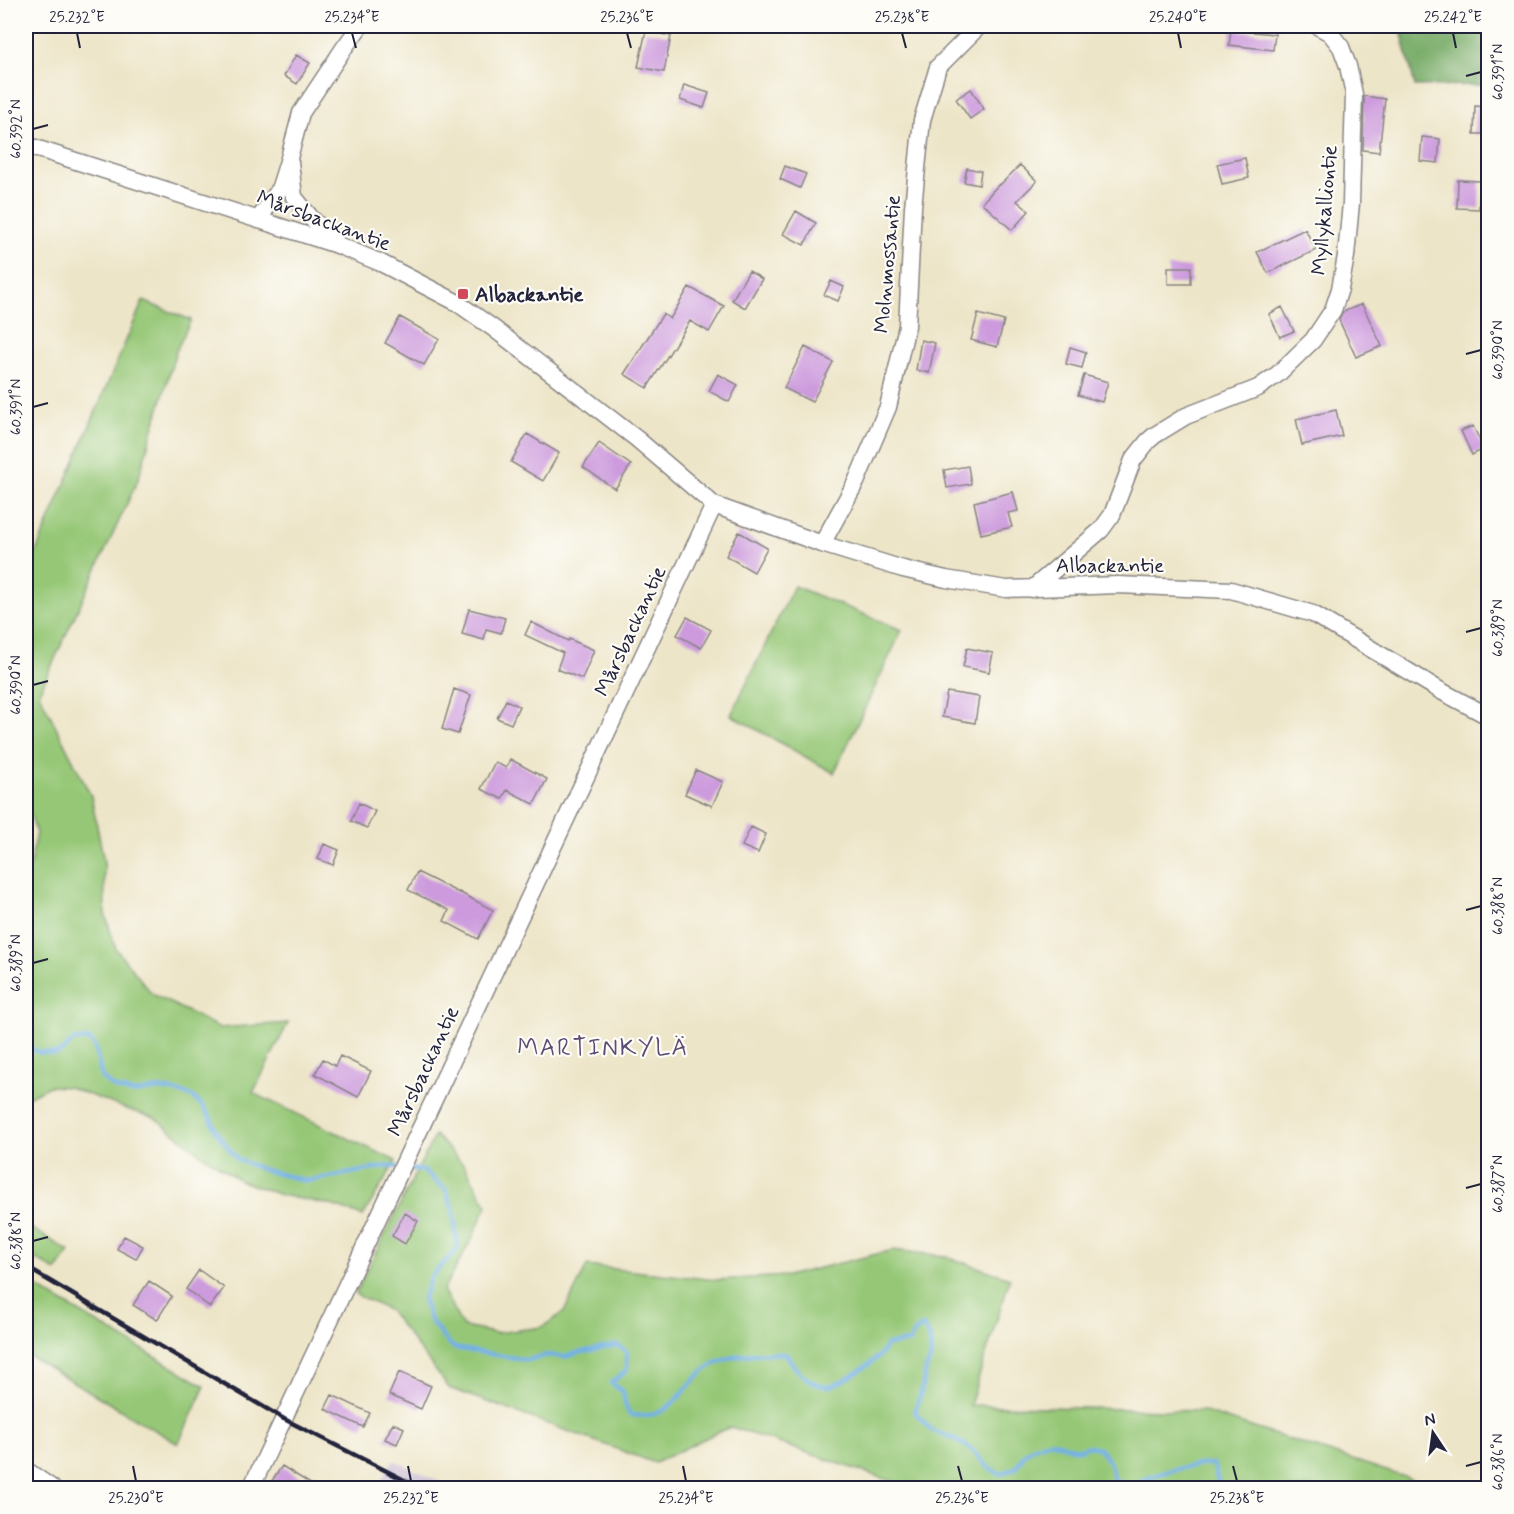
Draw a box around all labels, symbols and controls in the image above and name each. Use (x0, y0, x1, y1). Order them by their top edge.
text: 25.232°E (49, 8, 105, 28)
text: 25.234°E (324, 8, 380, 28)
text: 25.236°E (600, 8, 654, 28)
text: 25.238°E (875, 8, 929, 28)
text: 25.240°E (1149, 8, 1207, 28)
text: 25.242°E (1424, 8, 1482, 28)
text: 60.391°N (1489, 44, 1509, 100)
text: 60.392°N (7, 99, 27, 159)
street label: Myllykalliontie (1305, 144, 1345, 276)
street label: Mårsbackantie (253, 184, 395, 258)
street label: Molnmossantie (868, 194, 908, 334)
place label: Albackantie (475, 281, 584, 309)
marker: Albackantie (456, 287, 470, 301)
text: 60.390°N (1489, 320, 1509, 380)
text: 60.391°N (7, 379, 27, 435)
street label: Albackantie (1056, 552, 1164, 580)
street label: Mårsbackantie (588, 562, 673, 701)
text: 60.389°N (1489, 599, 1509, 657)
text: 60.390°N (7, 655, 27, 715)
text: 60.388°N (1489, 877, 1509, 935)
text: 60.389°N (7, 934, 27, 992)
street label: Mårsbackantie (381, 1002, 466, 1141)
district label: MARTINKYLÄ (517, 1033, 689, 1064)
text: 60.387°N (1489, 1155, 1509, 1213)
text: 60.388°N (7, 1212, 27, 1270)
north arrow (1403, 1403, 1463, 1463)
text: N (1422, 1408, 1438, 1431)
text: 60.386°N (1489, 1434, 1509, 1490)
text: 25.230°E (108, 1489, 164, 1509)
text: 25.232°E (383, 1489, 439, 1509)
text: 25.234°E (658, 1489, 714, 1509)
text: 25.236°E (935, 1489, 989, 1509)
text: 25.238°E (1210, 1489, 1264, 1509)

